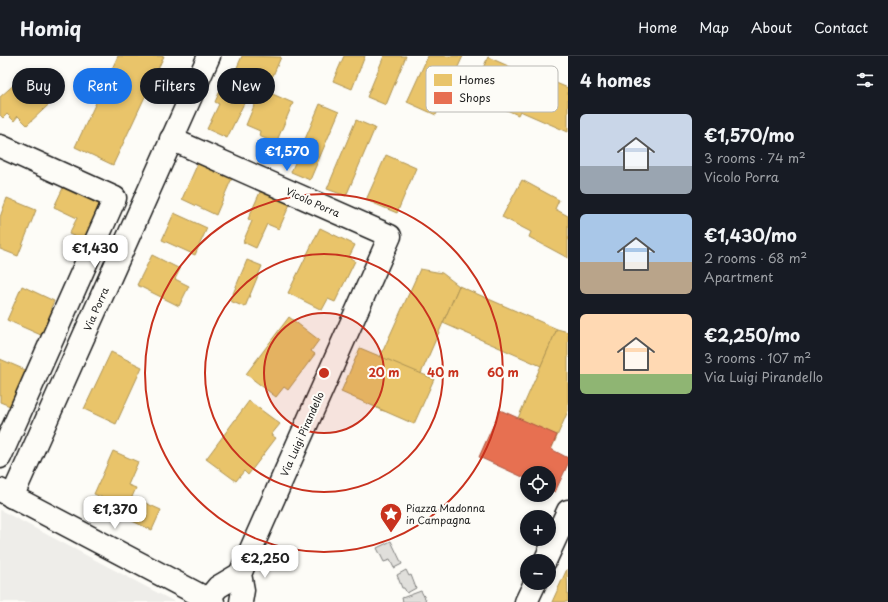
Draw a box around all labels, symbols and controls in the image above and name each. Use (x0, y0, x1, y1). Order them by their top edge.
text: Homiq (20, 14, 81, 42)
text: Home (638, 17, 677, 38)
text: Map (699, 17, 729, 38)
text: About (751, 17, 792, 38)
text: Contact (814, 17, 868, 38)
legend (426, 66, 558, 112)
text: 4 homes (580, 67, 651, 93)
chip: Buy (12, 68, 65, 104)
chip: Rent (73, 68, 132, 104)
chip: Filters (140, 68, 209, 104)
chip: New (217, 68, 275, 104)
icon: filters (854, 69, 876, 91)
text: Homes (459, 71, 495, 88)
text: Shops (459, 89, 490, 106)
text: €1,570/mo (704, 122, 794, 148)
icon: home (612, 130, 660, 178)
pin: €1,570 (254, 138, 320, 172)
text: €1,570 (265, 141, 309, 160)
text: 3 rooms · 74 m² (704, 148, 806, 167)
text: Vicolo Porra (704, 167, 779, 186)
street label: Vicolo Porra (284, 183, 343, 220)
text: €1,430/mo (704, 222, 797, 248)
icon: home (612, 230, 660, 278)
pin: €1,430 (62, 235, 128, 269)
text: €1,430 (72, 238, 118, 257)
text: 2 rooms · 68 m² (704, 248, 807, 267)
text: Apartment (704, 267, 773, 286)
street label: Via Porra (79, 284, 112, 333)
text: €2,250/mo (704, 322, 800, 348)
icon: home (612, 330, 660, 378)
text: 3 rooms · 107 m² (704, 348, 811, 367)
text: 20 m (368, 363, 400, 381)
text: 40 m (427, 363, 459, 381)
text: 60 m (487, 363, 519, 381)
centre of rings (317, 366, 331, 380)
text: Via Luigi Pirandello (704, 367, 823, 386)
street label: Via Luigi Pirandello (276, 389, 327, 479)
map controls (520, 466, 556, 590)
button: locate (520, 466, 556, 502)
pin: €1,370 (82, 496, 148, 530)
text: €1,370 (92, 499, 138, 518)
place label: Piazza Madonna in Campagna (406, 500, 486, 527)
place icon: Piazza Madonna in Campagna (378, 501, 404, 534)
button: + (520, 510, 556, 546)
pin: €2,250 (232, 545, 298, 579)
text: €2,250 (240, 548, 290, 567)
button: − (520, 554, 556, 590)

